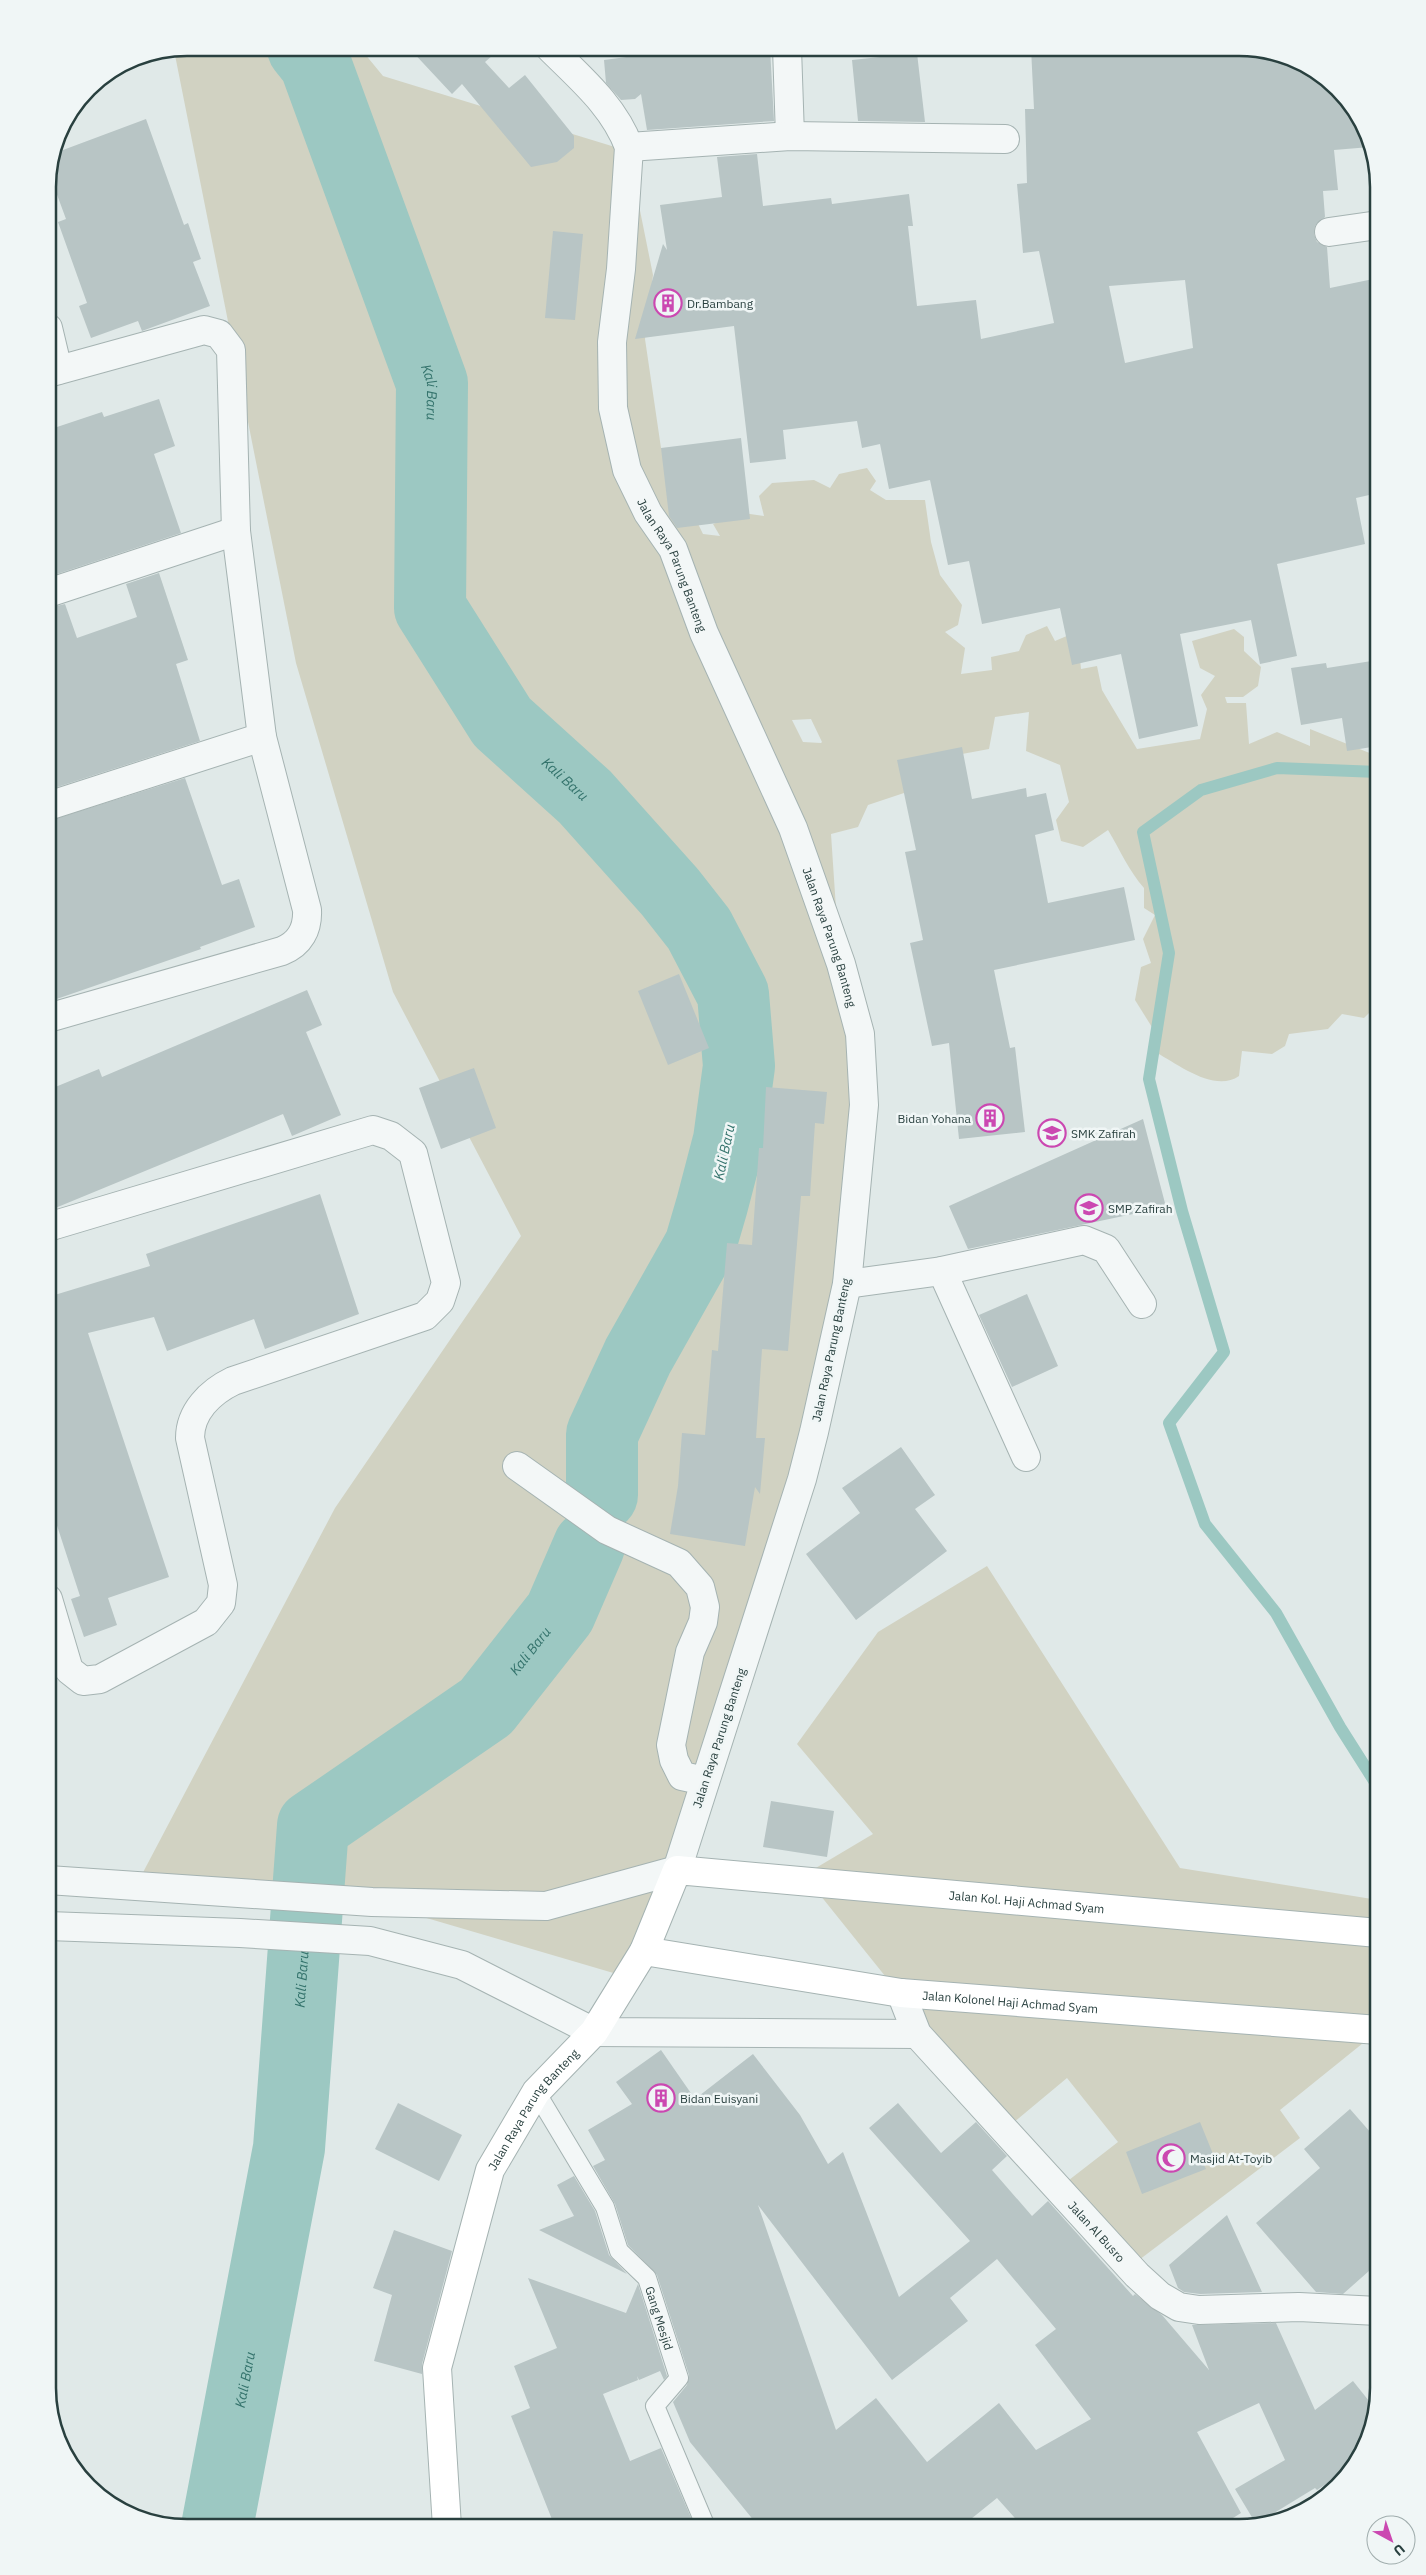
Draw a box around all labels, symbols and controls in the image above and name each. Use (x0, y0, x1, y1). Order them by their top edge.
building icon: Dr.Bambang (653, 288, 683, 318)
place label: Dr.Bambang (687, 296, 754, 311)
water label: Kali Baru (417, 362, 441, 421)
street label: Jalan Raya Parung Banteng (634, 496, 711, 634)
water label: Kali Baru (538, 753, 592, 805)
street label: Jalan Raya Parung Banteng (800, 865, 860, 1009)
building icon: Bidan Yohana (975, 1103, 1005, 1133)
place label: Bidan Yohana (897, 1111, 972, 1126)
school or university icon: SMK Zafirah (1037, 1118, 1067, 1148)
water label: Kali Baru (709, 1122, 739, 1182)
place label: SMK Zafirah (1071, 1126, 1136, 1141)
school or university icon: SMP Zafirah (1074, 1193, 1104, 1223)
place label: SMP Zafirah (1108, 1201, 1173, 1216)
street label: Jalan Raya Parung Banteng (808, 1276, 854, 1423)
water label: Kali Baru (505, 1623, 555, 1679)
street label: Jalan Raya Parung Banteng (689, 1665, 749, 1810)
street label: Jalan Kol. Haji Achmad Syam (948, 1887, 1105, 1916)
water label: Kali Baru (290, 1950, 313, 2008)
street label: Jalan Kolonel Haji Achmad Syam (922, 1987, 1099, 2016)
street label: Jalan Raya Parung Banteng (484, 2045, 582, 2173)
building icon: Bidan Euisyani (646, 2083, 676, 2113)
place label: Bidan Euisyani (680, 2091, 758, 2106)
mosque icon: Masjid At-Toyib (1156, 2143, 1186, 2173)
place label: Masjid At-Toyib (1190, 2151, 1272, 2166)
street label: Jalan Al Busro (1065, 2198, 1129, 2265)
street label: Gang Mesjid (643, 2284, 677, 2352)
water label: Kali Baru (231, 2350, 259, 2409)
north arrow (1366, 2515, 1416, 2565)
text: U (1390, 2540, 1409, 2560)

